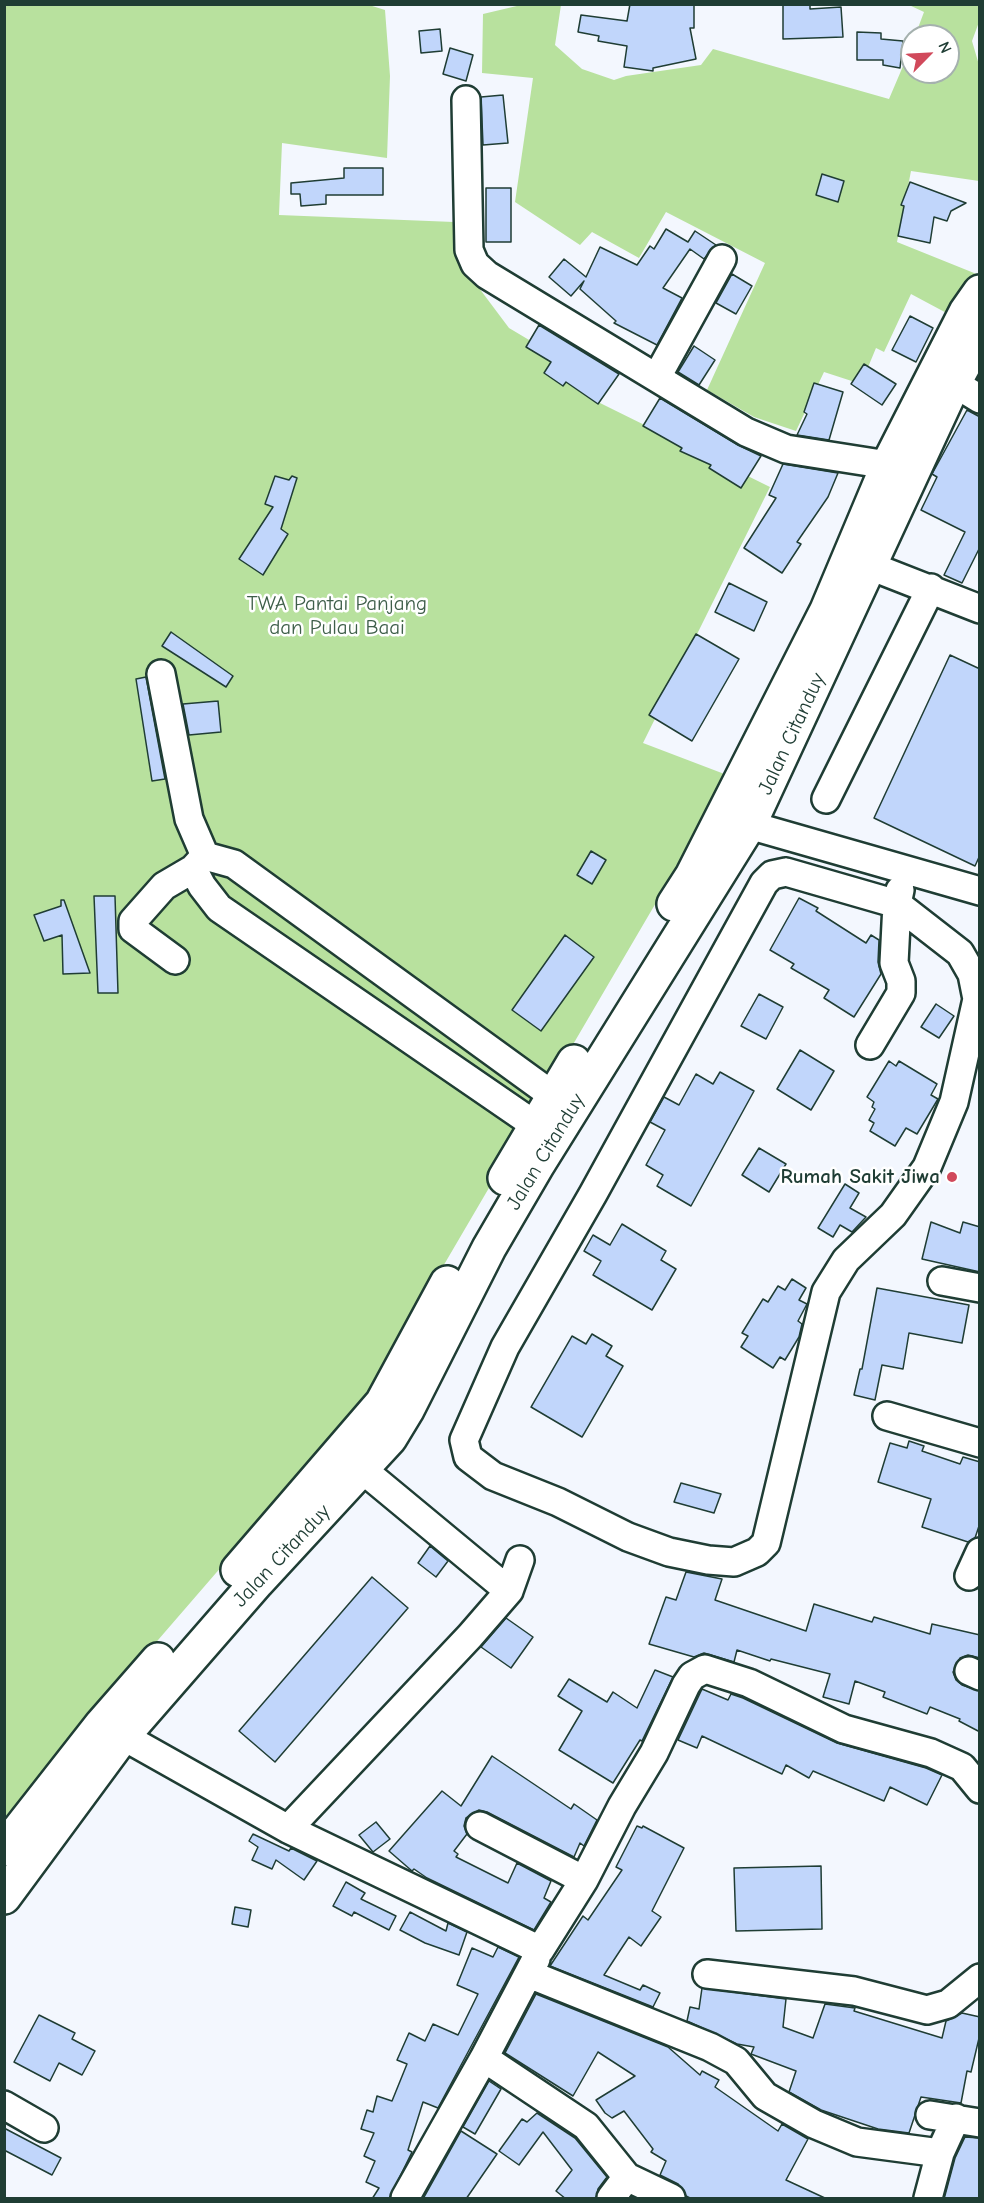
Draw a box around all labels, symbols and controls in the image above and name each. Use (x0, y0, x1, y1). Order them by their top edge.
north arrow (900, 24, 960, 84)
text: N (934, 39, 955, 56)
park label: TWA Pantai Panjang dan Pulau Baai (247, 591, 427, 641)
street label: Jalan Citanduy (753, 669, 831, 799)
street label: Jalan Citanduy (501, 1089, 591, 1215)
place label: Rumah Sakit Jiwa (780, 1164, 940, 1190)
marker: Rumah Sakit Jiwa (945, 1170, 959, 1184)
street label: Jalan Citanduy (228, 1499, 336, 1613)

